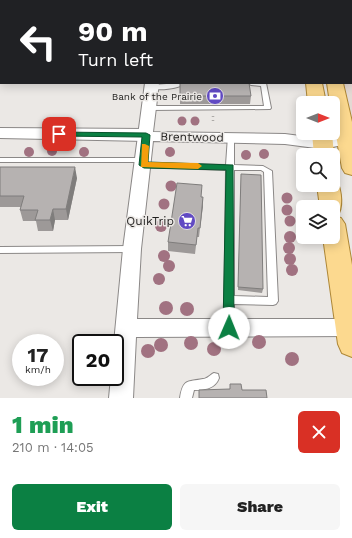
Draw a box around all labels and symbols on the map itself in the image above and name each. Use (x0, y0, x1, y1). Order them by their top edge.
bank icon: Bank of the Prairie (205, 86, 225, 106)
place label: Bank of the Prairie (112, 91, 202, 102)
north arrow (296, 96, 340, 140)
pin (42, 117, 76, 151)
street label: Brentwood (160, 129, 224, 145)
supermarket icon: QuikTrip (177, 211, 197, 231)
place label: QuikTrip (126, 214, 174, 228)
position arrow (208, 307, 250, 349)
speed limit sign: 20 (72, 334, 124, 386)

